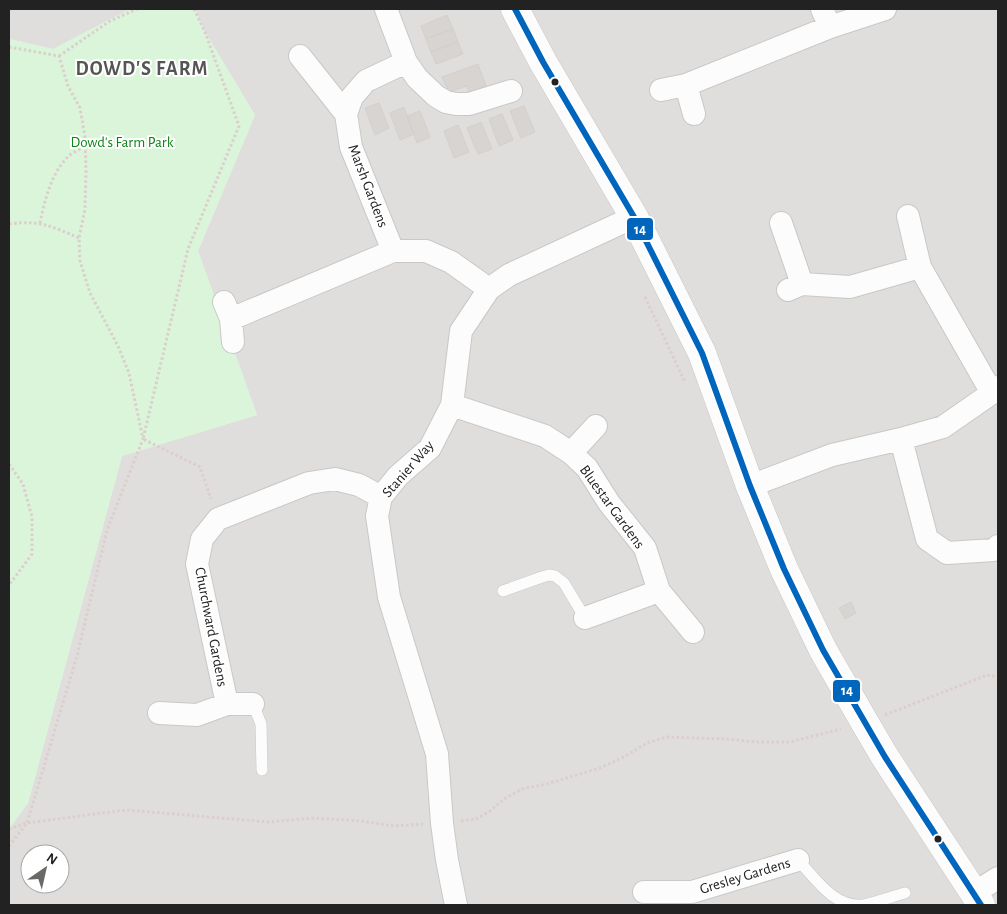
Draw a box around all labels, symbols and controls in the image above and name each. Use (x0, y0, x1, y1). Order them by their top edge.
district label: DOWD'S FARM (76, 59, 208, 79)
unlabelled marker (550, 77, 560, 87)
park label: Dowd's Farm Park (70, 135, 174, 150)
street label: Marsh Gardens (345, 142, 391, 230)
line badge: 14 (626, 217, 654, 241)
text: 14 (634, 223, 646, 237)
street label: Stanier Way (379, 437, 437, 500)
street label: Bluestar Gardens (577, 462, 647, 552)
street label: Churchward Gardens (192, 566, 230, 688)
line badge: 14 (832, 679, 861, 703)
text: 14 (841, 684, 853, 698)
unlabelled marker (933, 834, 943, 844)
north arrow (20, 844, 70, 894)
text: N (44, 851, 60, 868)
street label: Gresley Gardens (698, 855, 792, 897)

